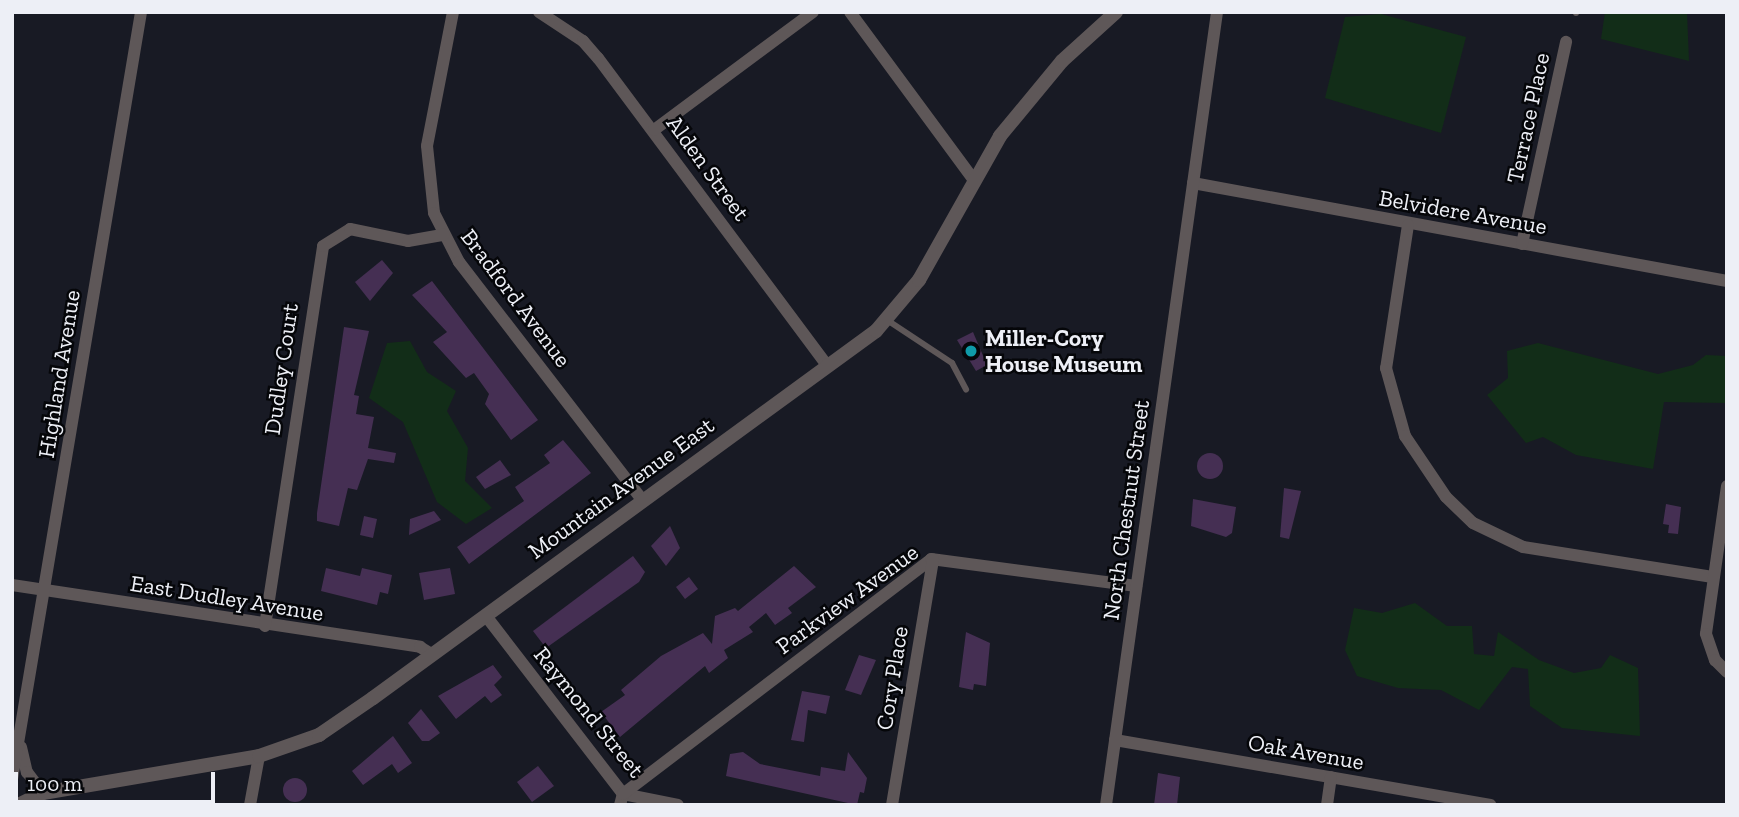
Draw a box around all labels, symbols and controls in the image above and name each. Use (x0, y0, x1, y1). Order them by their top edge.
street label: Terrace Place (1501, 50, 1555, 186)
street label: Alden Street (661, 110, 755, 226)
street label: Belvidere Avenue (1377, 184, 1549, 240)
street label: Bradford Avenue (455, 223, 577, 373)
street label: Highland Avenue (32, 288, 86, 460)
street label: Dudley Court (258, 301, 304, 437)
place label: Miller-Cory House Museum (985, 324, 1143, 378)
marker: Miller-Cory House Museum (963, 343, 979, 359)
street label: North Chestnut Street (1097, 398, 1155, 622)
street label: Mountain Avenue East (523, 411, 719, 565)
street label: Parkview Avenue (770, 538, 924, 660)
street label: East Dudley Avenue (128, 569, 326, 627)
street label: Cory Place (870, 624, 914, 732)
street label: Raymond Street (528, 641, 650, 783)
street label: Oak Avenue (1246, 728, 1366, 776)
scale bar (18, 758, 219, 802)
text: 100 m (27, 771, 82, 796)

